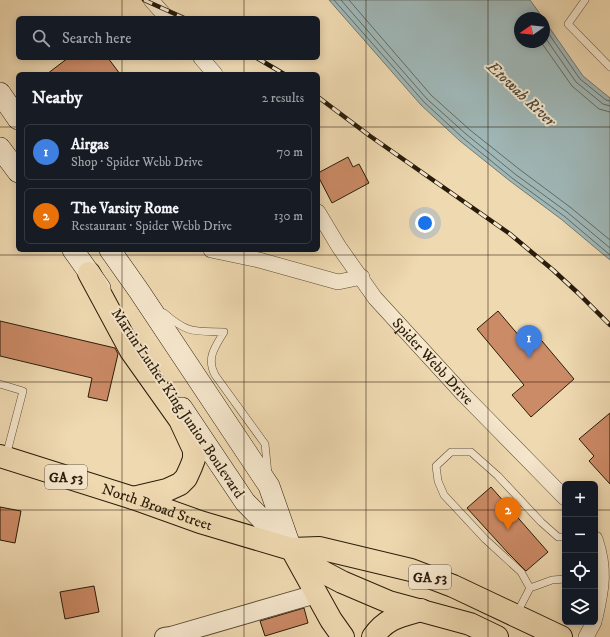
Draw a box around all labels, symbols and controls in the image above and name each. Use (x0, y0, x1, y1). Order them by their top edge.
north arrow (514, 12, 550, 48)
search box (16, 16, 320, 60)
icon: search (30, 27, 52, 49)
text: Search here (62, 29, 131, 48)
water label: Etowah River (482, 56, 561, 132)
text: Nearby (32, 87, 82, 109)
text: 2 results (262, 90, 304, 106)
text: Airgas (71, 135, 109, 154)
text: 1 (44, 144, 48, 160)
text: 70 m (277, 144, 303, 160)
text: Shop · Spider Webb Drive (71, 154, 203, 170)
text: The Varsity Rome (71, 199, 179, 218)
text: 2 (43, 208, 49, 224)
text: 130 m (274, 208, 303, 224)
your location (415, 213, 435, 233)
text: Restaurant · Spider Webb Drive (71, 218, 232, 234)
street label: Martin Luther King Junior Boulevard (107, 305, 249, 502)
street label: Spider Webb Drive (388, 314, 477, 409)
pin: 1 (516, 325, 542, 358)
road number: GA 53 (45, 465, 87, 489)
street label: North Broad Street (99, 480, 214, 535)
map controls (562, 481, 598, 625)
button: + (562, 481, 598, 517)
pin: 2 (495, 497, 521, 530)
button: − (562, 517, 598, 553)
button: locate (562, 553, 598, 589)
road number: GA 53 (409, 565, 451, 589)
button: layers (562, 589, 598, 625)

